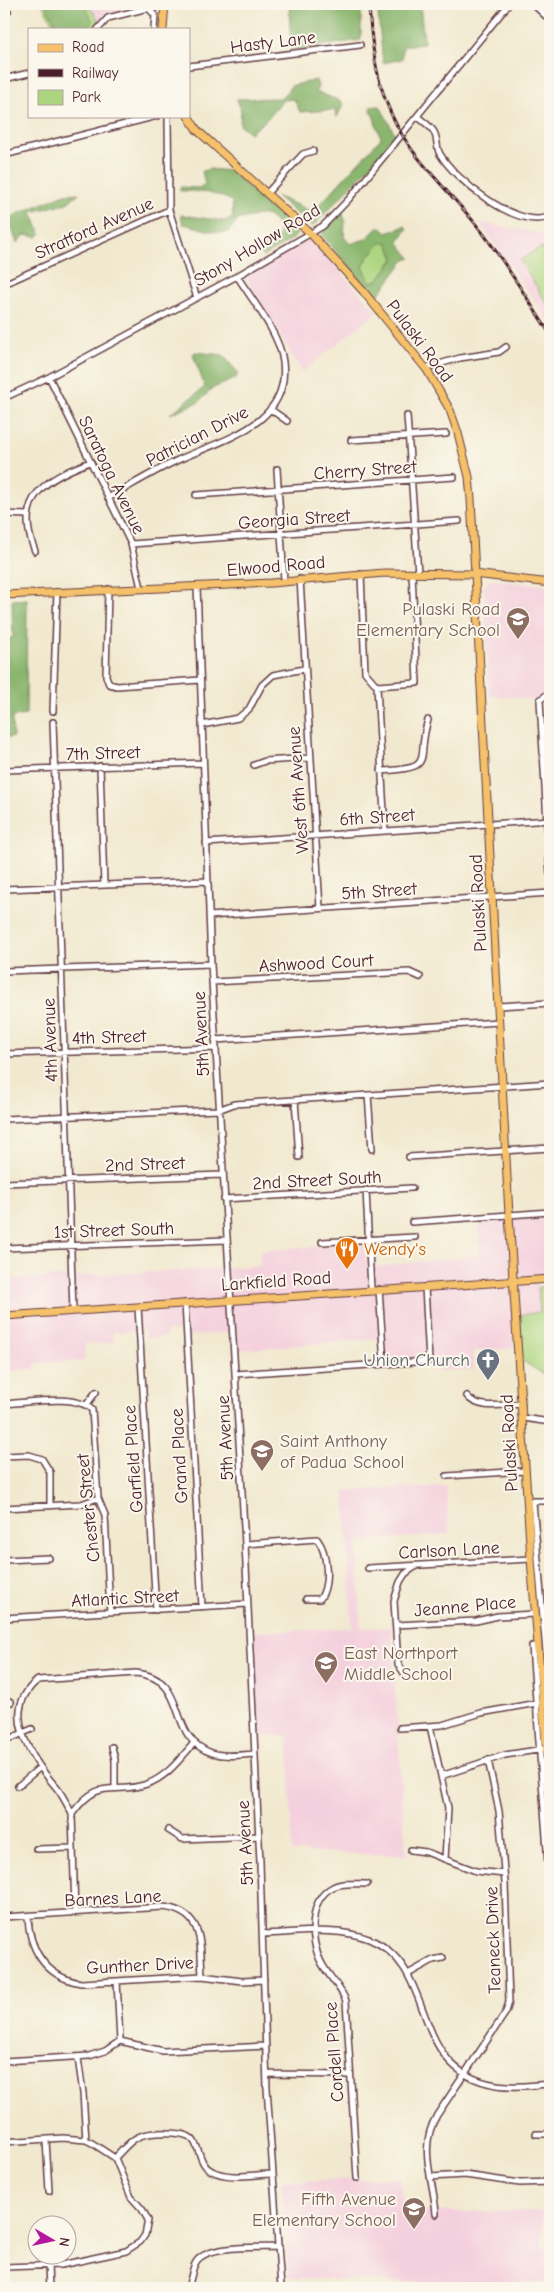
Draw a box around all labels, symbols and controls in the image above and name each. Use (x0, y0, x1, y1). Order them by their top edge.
street label: Hasty Lane (229, 27, 317, 58)
legend (28, 28, 190, 118)
text: Road (72, 38, 104, 56)
text: Railway (72, 64, 119, 82)
text: Park (72, 88, 101, 106)
street label: Stratford Avenue (32, 193, 157, 264)
street label: Stony Hollow Road (190, 199, 324, 291)
street label: Pulaski Road (382, 296, 457, 387)
street label: Patrician Drive (143, 402, 252, 471)
street label: Saratoga Avenue (74, 413, 149, 538)
street label: Cherry Street (313, 456, 418, 485)
street label: Georgia Street (237, 505, 351, 534)
street label: Elwood Road (226, 552, 326, 581)
place label: Pulaski Road Elementary School (356, 599, 500, 641)
school or university icon: Pulaski Road Elementary School (505, 606, 531, 640)
street label: West 6th Avenue (284, 726, 313, 854)
street label: 7th Street (65, 742, 141, 765)
street label: 6th Street (339, 804, 416, 831)
street label: Pulaski Road (465, 854, 492, 952)
street label: 5th Street (341, 878, 418, 905)
street label: Ashwood Court (258, 950, 375, 977)
street label: 5th Avenue (189, 991, 214, 1077)
street label: 4th Avenue (39, 997, 62, 1082)
street label: 4th Street (71, 1026, 148, 1049)
street label: 2nd Street (105, 1153, 186, 1176)
street label: 2nd Street South (252, 1167, 382, 1194)
street label: 1st Street South (54, 1218, 175, 1243)
restaurant icon: Wendy's (334, 1236, 360, 1270)
place label: Wendy's (364, 1239, 426, 1260)
street label: Larkfield Road (220, 1267, 332, 1296)
church icon: Union Church (475, 1347, 501, 1381)
place label: Union Church (363, 1350, 470, 1371)
street label: Pulaski Road (496, 1394, 523, 1492)
street label: 5th Avenue (213, 1395, 238, 1481)
street label: Garfield Place (119, 1404, 148, 1514)
street label: Grand Place (167, 1408, 192, 1504)
place label: Saint Anthony of Padua School (280, 1431, 404, 1473)
school or university icon: Saint Anthony of Padua School (249, 1438, 275, 1472)
street label: Chester Street (72, 1452, 105, 1563)
street label: Carlson Lane (398, 1537, 500, 1564)
street label: Atlantic Street (71, 1585, 180, 1612)
street label: Jeanne Place (413, 1592, 517, 1621)
place label: East Northport Middle School (344, 1643, 458, 1685)
school or university icon: East Northport Middle School (313, 1650, 339, 1684)
street label: 5th Avenue (233, 1800, 258, 1886)
street label: Barnes Lane (64, 1885, 162, 1912)
street label: Teaneck Drive (481, 1886, 506, 1994)
street label: Gunther Drive (86, 1952, 194, 1979)
street label: Cordell Place (321, 2001, 348, 2103)
place label: Fifth Avenue Elementary School (252, 2189, 396, 2231)
school or university icon: Fifth Avenue Elementary School (401, 2196, 427, 2230)
north arrow (28, 2214, 78, 2264)
text: N (55, 2236, 73, 2248)

